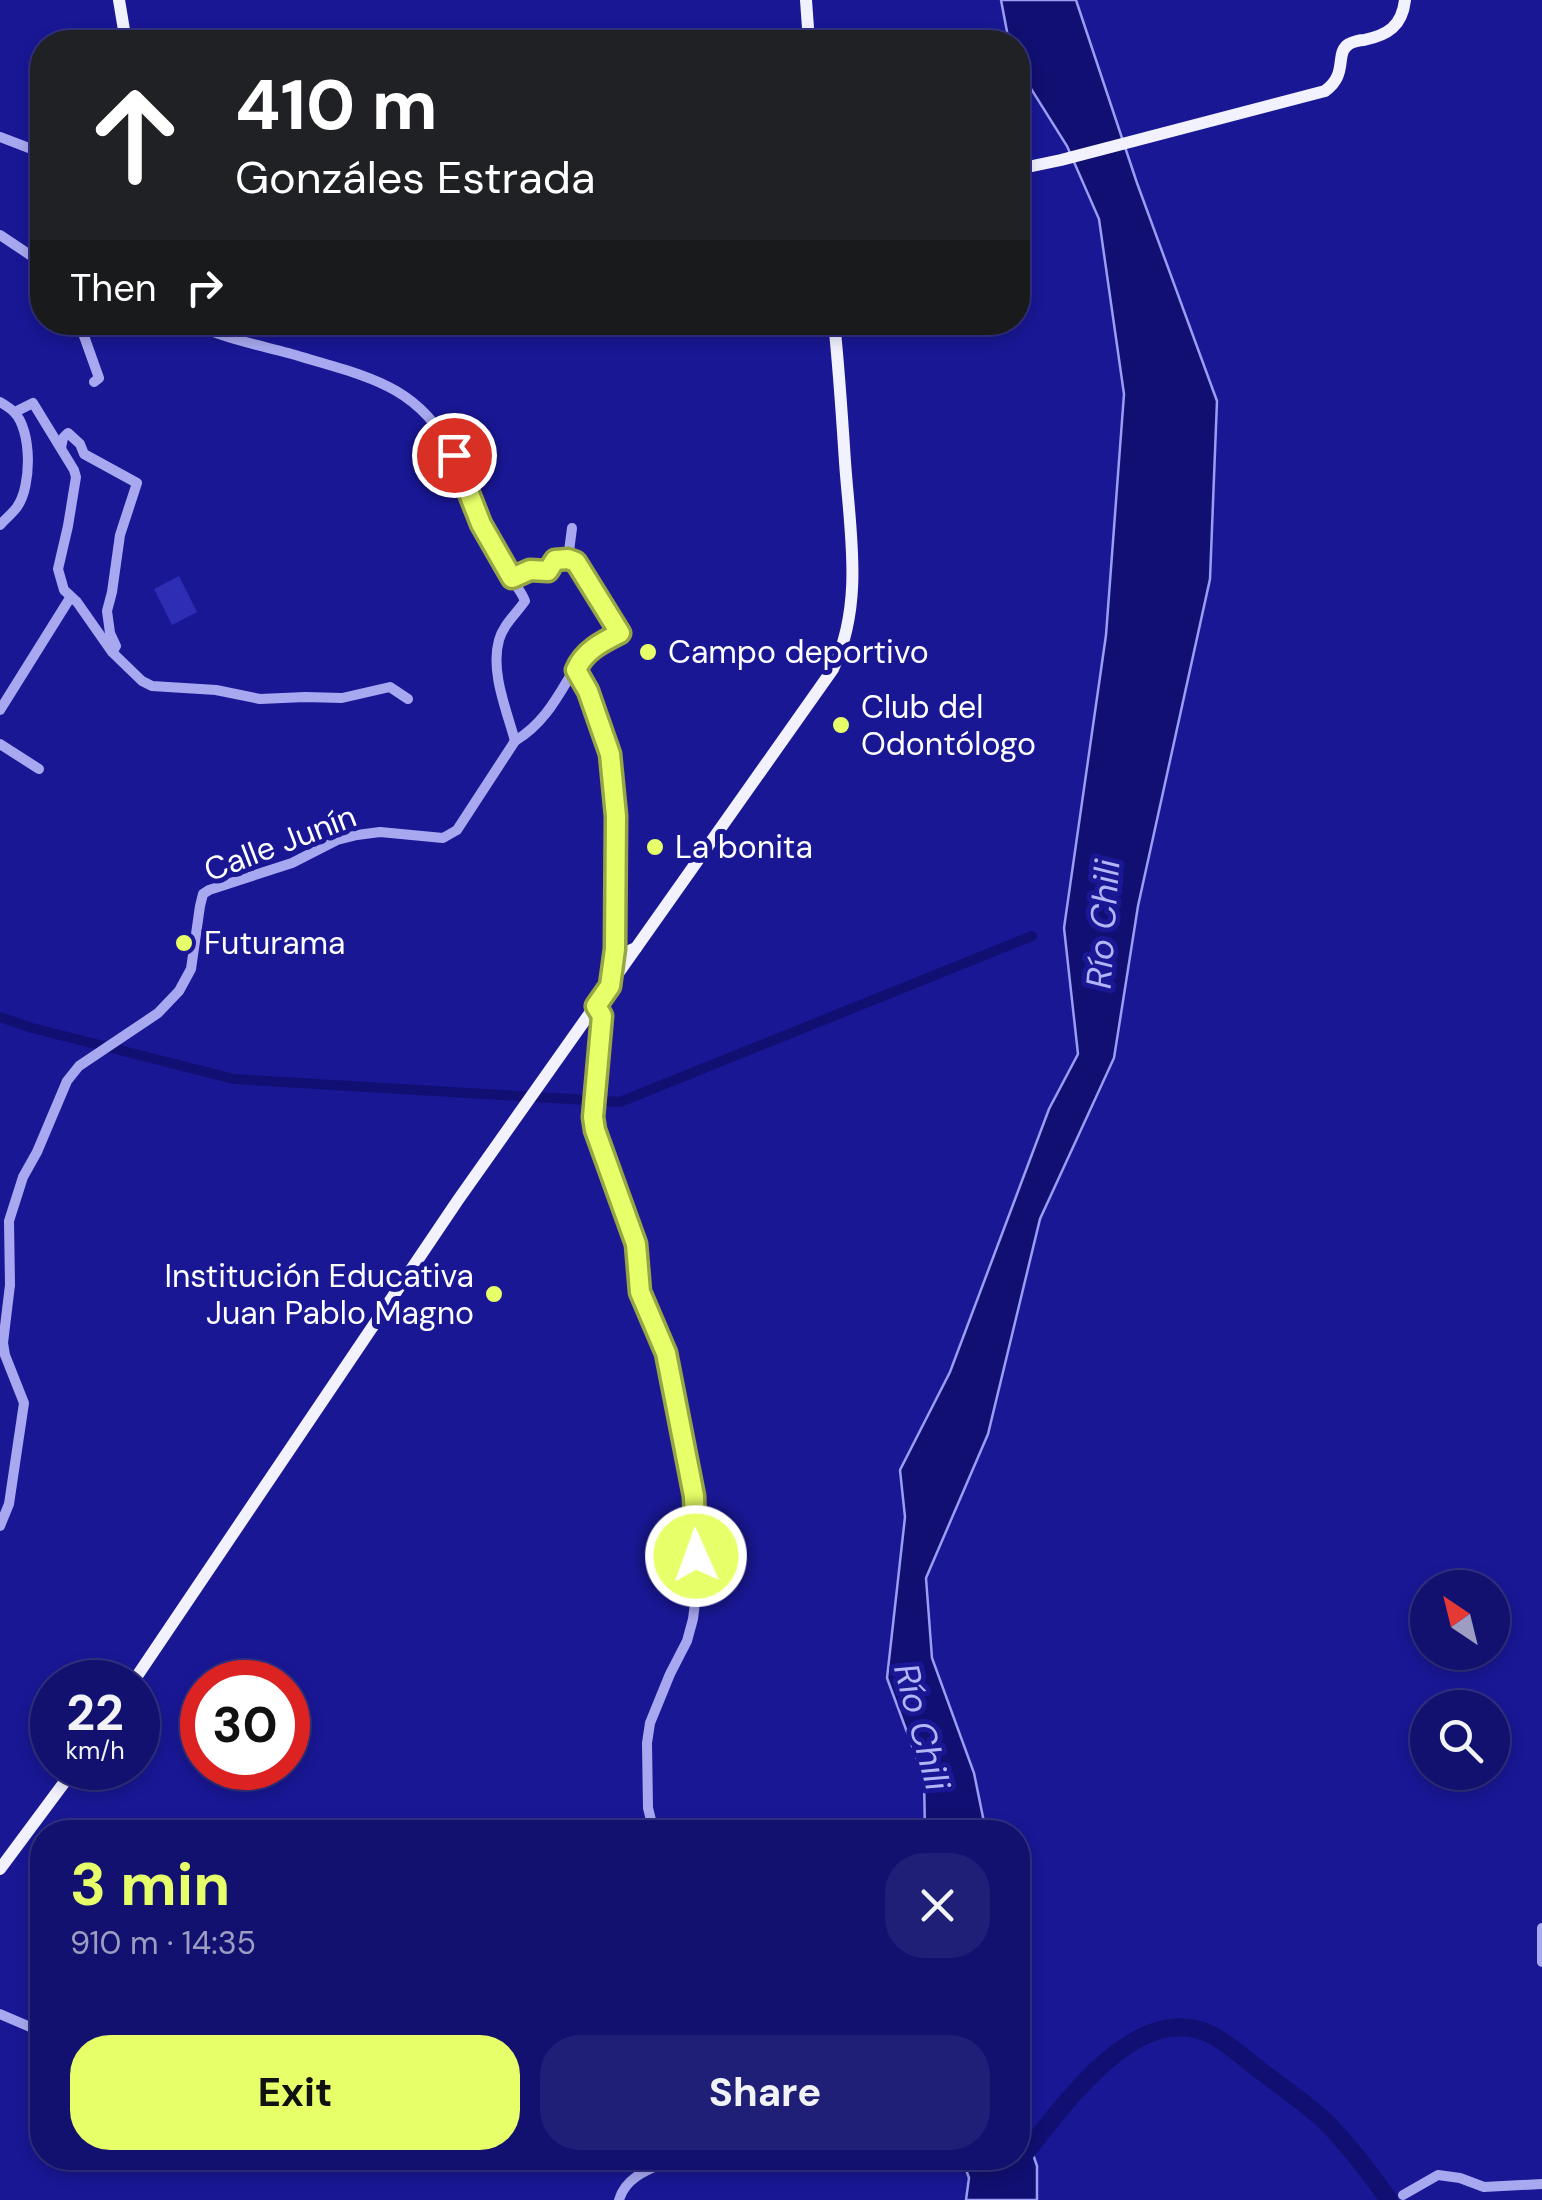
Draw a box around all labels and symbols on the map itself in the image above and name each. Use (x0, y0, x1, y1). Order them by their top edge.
pin (412, 413, 497, 498)
place label: Campo deportivo (668, 631, 929, 673)
marker: Campo deportivo (637, 641, 659, 663)
place label: Club del Odontólogo (861, 686, 1036, 765)
marker: Club del Odontólogo (830, 714, 852, 736)
street label: Calle Junín (198, 795, 362, 891)
place label: La bonita (675, 826, 813, 868)
marker: La bonita (644, 836, 666, 858)
water label: Río Chili (1076, 857, 1130, 990)
place label: Futurama (204, 922, 346, 964)
marker: Futurama (173, 932, 195, 954)
place label: Institución Educativa Juan Pablo Magno (164, 1255, 474, 1334)
marker: Institución Educativa Juan Pablo Magno (483, 1283, 505, 1305)
position arrow (644, 1504, 748, 1608)
north arrow (1410, 1570, 1510, 1670)
water label: Río Chili (883, 1659, 961, 1796)
speed limit sign: 30 (180, 1660, 310, 1790)

